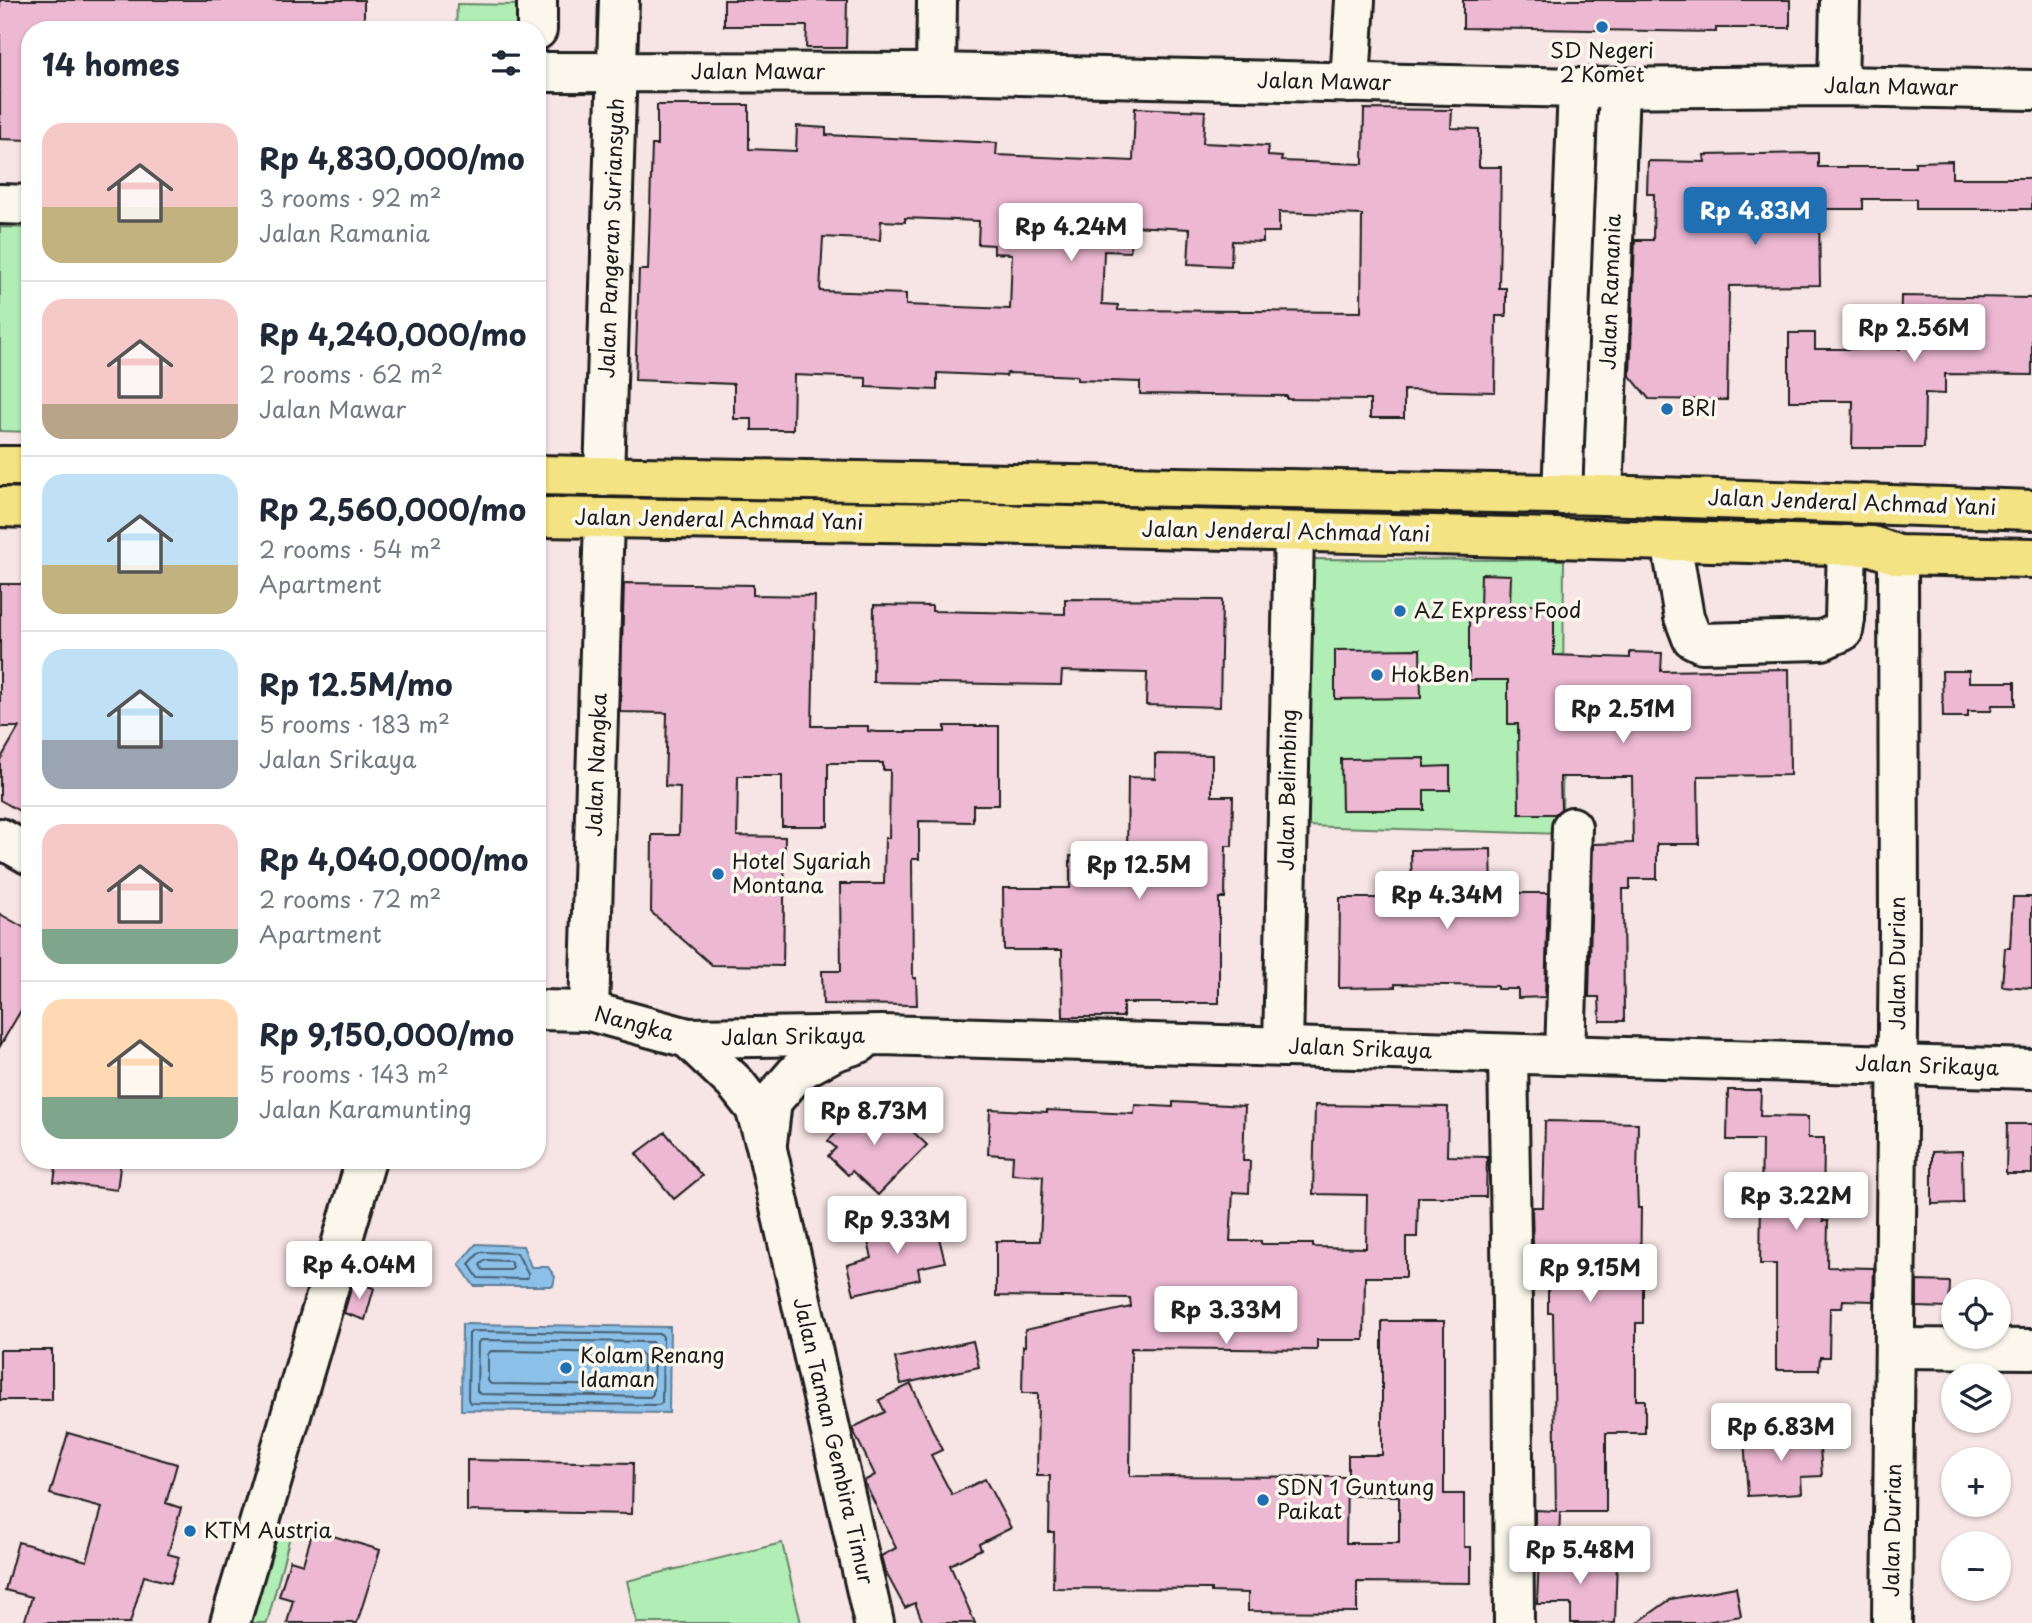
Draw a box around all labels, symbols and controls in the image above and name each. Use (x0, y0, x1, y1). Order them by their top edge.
marker: SD Negeri 2 Komet (1594, 19, 1610, 35)
place label: SD Negeri 2 Komet (1550, 33, 1654, 89)
text: 14 homes (42, 41, 180, 86)
icon: filters (487, 44, 525, 82)
street label: Jalan Mawar (691, 54, 825, 86)
street label: Jalan Mawar (1257, 63, 1392, 97)
street label: Jalan Mawar (1824, 68, 1959, 102)
street label: Jalan Pangeran Suriansyah (589, 97, 631, 379)
text: Rp 4,830,000/mo (259, 135, 525, 180)
icon: home (98, 151, 182, 235)
text: 3 rooms · 92 m² (259, 180, 442, 215)
pin: Rp 4.83M (1683, 188, 1827, 247)
text: Rp 4.83M (1700, 192, 1810, 227)
pin: Rp 4.24M (999, 204, 1143, 263)
text: Rp 4.24M (1015, 208, 1127, 243)
street label: Jalan Ramania (1590, 213, 1628, 370)
text: Jalan Ramania (259, 215, 430, 250)
pin: Rp 2.56M (1842, 304, 1986, 364)
text: Rp 2.56M (1858, 309, 1970, 344)
text: Rp 4,240,000/mo (259, 311, 526, 356)
icon: home (98, 327, 182, 411)
text: 2 rooms · 62 m² (259, 356, 443, 391)
text: Jalan Mawar (259, 391, 406, 426)
place label: BRI (1681, 391, 1717, 423)
marker: BRI (1659, 401, 1675, 417)
street label: Jalan Jenderal Achmad Yani (1707, 480, 1997, 522)
text: Rp 2,560,000/mo (259, 486, 526, 531)
street label: Jalan Jenderal Achmad Yani (574, 499, 864, 537)
icon: home (98, 502, 182, 586)
street label: Jalan Jenderal Achmad Yani (1141, 511, 1431, 549)
text: 2 rooms · 54 m² (259, 531, 442, 566)
text: Apartment (259, 566, 382, 601)
place label: AZ Express Food (1414, 593, 1581, 625)
marker: AZ Express Food (1392, 603, 1408, 619)
place label: HokBen (1391, 657, 1470, 689)
text: Rp 12.5M/mo (259, 661, 453, 706)
marker: HokBen (1369, 667, 1385, 683)
icon: home (98, 677, 182, 761)
pin: Rp 2.51M (1551, 686, 1695, 745)
text: Rp 2.51M (1571, 690, 1675, 725)
street label: Jalan Nangka (577, 692, 614, 837)
text: 5 rooms · 183 m² (259, 706, 450, 741)
street label: Jalan Belimbing (1269, 709, 1303, 871)
text: Jalan Srikaya (259, 741, 416, 776)
text: Rp 4,040,000/mo (259, 836, 528, 881)
pin: Rp 12.5M (1067, 842, 1211, 901)
place label: Hotel Syariah Montana (732, 844, 871, 900)
text: Rp 12.5M (1087, 846, 1191, 881)
icon: home (98, 852, 182, 936)
marker: Hotel Syariah Montana (710, 866, 726, 882)
pin: Rp 4.34M (1375, 872, 1519, 931)
text: Rp 4.34M (1391, 876, 1503, 911)
text: 2 rooms · 72 m² (259, 881, 441, 916)
street label: Jalan Durian (1880, 896, 1912, 1030)
text: Apartment (259, 916, 382, 951)
street label: Nangka (591, 996, 678, 1048)
text: Rp 9,150,000/mo (259, 1011, 514, 1056)
street label: Jalan Srikaya (721, 1018, 866, 1052)
icon: home (98, 1027, 182, 1111)
street label: Jalan Srikaya (1288, 1029, 1433, 1066)
street label: Jalan Srikaya (1855, 1046, 2000, 1083)
text: 5 rooms · 143 m² (259, 1056, 449, 1091)
pin: Rp 8.73M (802, 1088, 946, 1147)
text: Jalan Karamunting (259, 1091, 472, 1126)
text: Rp 8.73M (820, 1092, 928, 1127)
pin: Rp 3.22M (1724, 1172, 1868, 1232)
text: Rp 3.22M (1740, 1177, 1852, 1212)
pin: Rp 9.33M (825, 1196, 969, 1256)
text: Rp 9.33M (843, 1201, 951, 1236)
pin: Rp 4.04M (287, 1242, 431, 1301)
pin: Rp 9.15M (1518, 1244, 1662, 1304)
text: Rp 4.04M (302, 1246, 416, 1281)
text: Rp 9.15M (1539, 1249, 1641, 1284)
map controls (1941, 1279, 2011, 1601)
button: locate (1941, 1279, 2011, 1349)
pin: Rp 3.33M (1154, 1286, 1298, 1346)
text: Rp 3.33M (1170, 1291, 1282, 1326)
street label: Jalan Taman Gembira Timur (786, 1294, 884, 1587)
place label: Kolam Renang Idaman (580, 1338, 725, 1394)
marker: Kolam Renang Idaman (558, 1360, 574, 1376)
button: layers (1941, 1363, 2011, 1433)
pin: Rp 6.83M (1709, 1404, 1853, 1463)
text: Rp 6.83M (1727, 1408, 1835, 1443)
button: + (1941, 1447, 2011, 1517)
street label: Jalan Durian (1874, 1463, 1908, 1597)
place label: SDN 1 Guntung Paikat (1277, 1470, 1434, 1526)
marker: SDN 1 Guntung Paikat (1255, 1492, 1271, 1508)
place label: KTM Austria (204, 1513, 333, 1545)
marker: KTM Austria (182, 1523, 198, 1539)
pin: Rp 5.48M (1508, 1526, 1652, 1586)
text: Rp 5.48M (1525, 1531, 1635, 1566)
button: − (1941, 1531, 2011, 1601)

